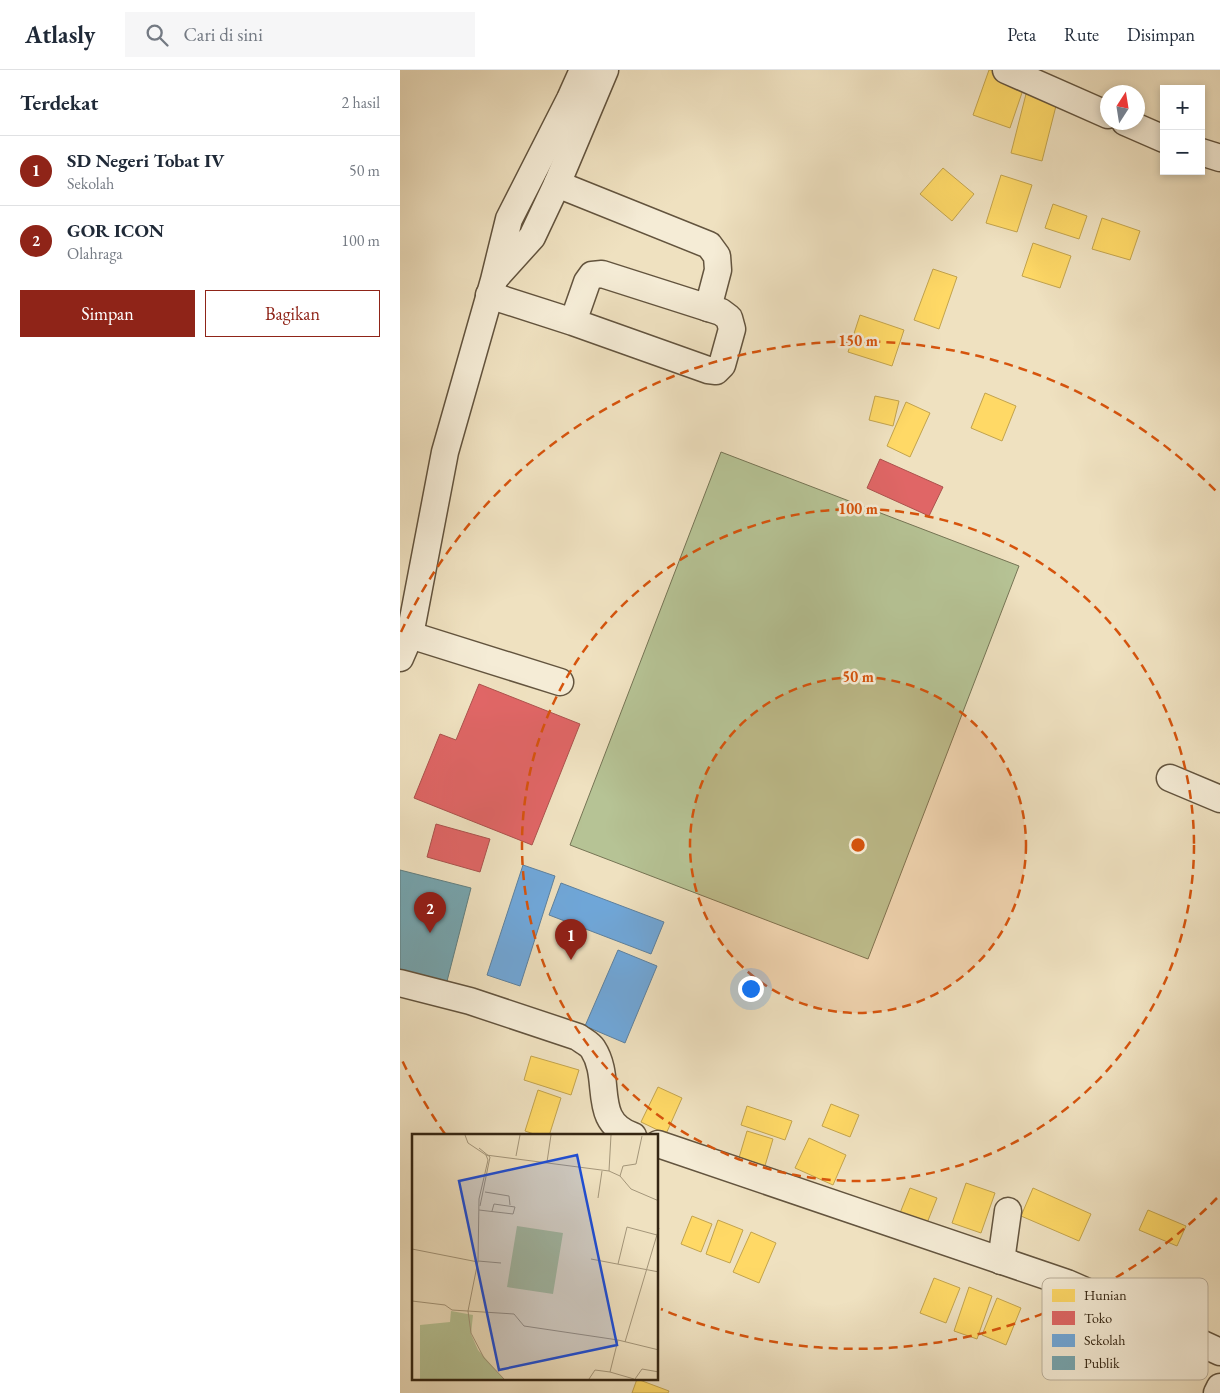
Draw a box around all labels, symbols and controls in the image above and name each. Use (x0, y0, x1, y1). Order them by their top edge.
search box (125, 12, 475, 57)
text: Atlasly (25, 19, 95, 50)
icon: search (143, 21, 171, 49)
text: Cari di sini (183, 22, 263, 47)
text: Peta (1007, 23, 1036, 46)
text: Rute (1064, 23, 1099, 46)
text: Disimpan (1127, 23, 1195, 46)
north arrow (1100, 85, 1145, 130)
map controls (1160, 85, 1205, 175)
button: + (1160, 85, 1205, 130)
text: Terdekat (20, 89, 98, 116)
text: 2 hasil (342, 92, 380, 113)
button: − (1160, 130, 1205, 175)
text: SD Negeri Tobat IV (67, 148, 224, 173)
text: 1 (32, 160, 40, 181)
text: 50 m (349, 160, 380, 181)
text: Sekolah (67, 173, 114, 194)
text: GOR ICON (67, 218, 164, 243)
text: 2 (32, 230, 40, 251)
text: 100 m (341, 230, 380, 251)
text: Olahraga (67, 243, 123, 264)
button: Simpan (20, 290, 195, 337)
button: Bagikan (205, 290, 380, 337)
text: 150 m (838, 331, 878, 350)
text: 100 m (838, 499, 878, 518)
text: 50 m (842, 667, 874, 686)
centre of rings (849, 836, 867, 854)
pin: 2 (414, 892, 446, 933)
pin: 1 (555, 919, 587, 960)
your location (738, 976, 764, 1002)
inset map (412, 1134, 659, 1380)
legend (1042, 1278, 1208, 1380)
text: Hunian (1084, 1286, 1127, 1304)
text: Toko (1084, 1309, 1112, 1327)
text: Sekolah (1084, 1331, 1125, 1349)
text: Publik (1084, 1354, 1120, 1372)

